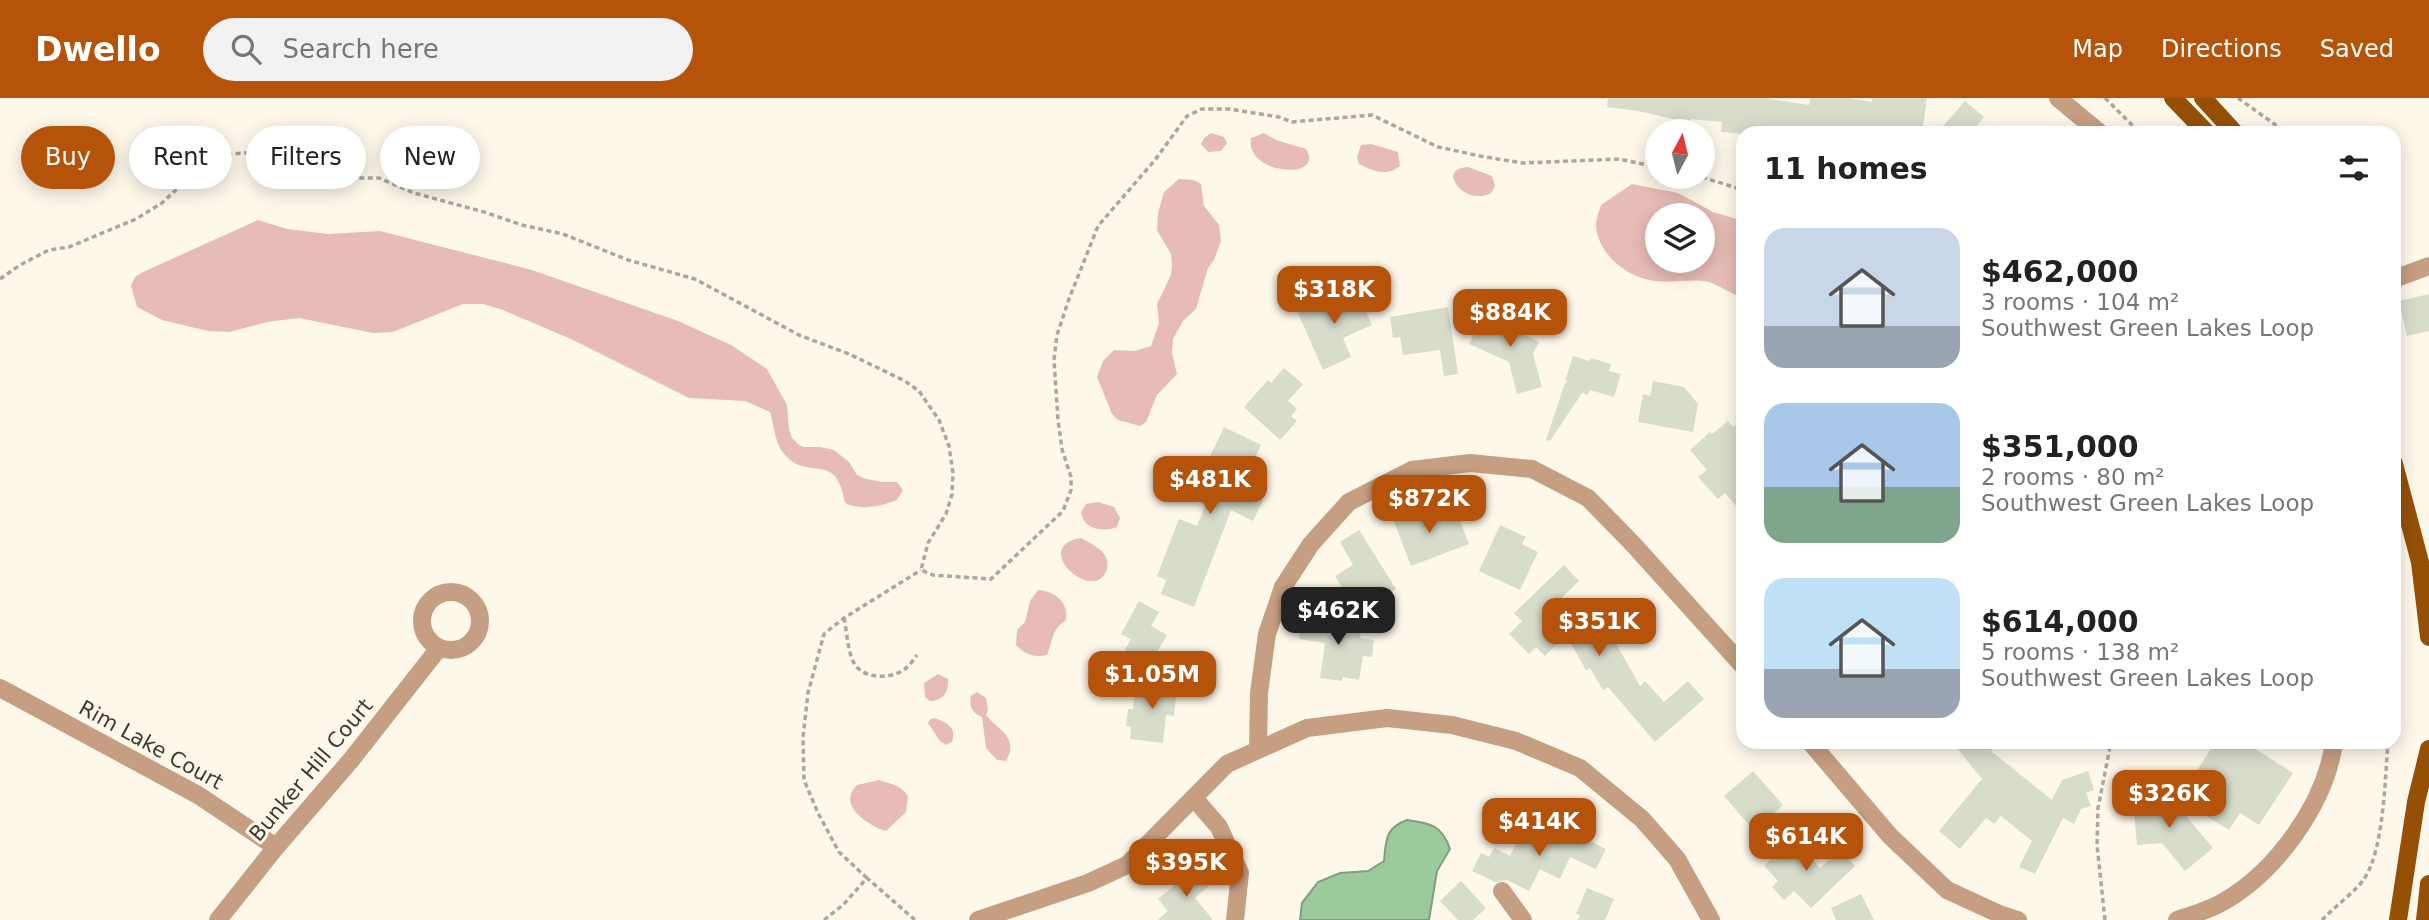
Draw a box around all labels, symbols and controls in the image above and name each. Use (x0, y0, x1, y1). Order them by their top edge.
search box (203, 18, 693, 81)
text: Dwello (35, 30, 161, 69)
icon: search (227, 30, 265, 68)
text: Search here (283, 34, 439, 64)
text: Map (2072, 35, 2123, 63)
text: Directions (2161, 35, 2282, 63)
text: Saved (2320, 35, 2394, 63)
north arrow (1645, 119, 1715, 189)
map controls (1645, 119, 1715, 273)
chip: Buy (21, 126, 115, 189)
chip: Rent (129, 126, 232, 189)
chip: Filters (246, 126, 366, 189)
chip: New (380, 126, 480, 189)
icon: filters (2335, 149, 2373, 187)
text: 11 homes (1764, 151, 1928, 186)
button: layers (1645, 203, 1715, 273)
text: $462,000 (1981, 254, 2139, 289)
icon: home (1820, 256, 1904, 340)
pin: $318K (1285, 266, 1383, 326)
text: $318K (1293, 276, 1375, 302)
pin: $884K (1461, 289, 1559, 349)
text: 3 rooms · 104 m² (1981, 289, 2179, 315)
text: $884K (1469, 299, 1551, 325)
text: Southwest Green Lakes Loop (1981, 315, 2314, 341)
text: $351,000 (1981, 429, 2139, 464)
icon: home (1820, 431, 1904, 515)
pin: $481K (1161, 456, 1259, 516)
text: 2 rooms · 80 m² (1981, 464, 2165, 490)
text: $481K (1169, 466, 1251, 492)
pin: $872K (1380, 476, 1478, 535)
text: $872K (1388, 485, 1470, 511)
text: Southwest Green Lakes Loop (1981, 490, 2314, 516)
pin: $462K (1289, 588, 1387, 647)
text: $462K (1297, 597, 1379, 623)
pin: $351K (1550, 598, 1648, 658)
text: $614,000 (1981, 604, 2139, 639)
icon: home (1820, 606, 1904, 690)
text: $351K (1558, 608, 1640, 634)
text: 5 rooms · 138 m² (1981, 639, 2179, 665)
pin: $1.05M (1095, 652, 1209, 711)
text: $1.05M (1104, 661, 1200, 687)
text: Southwest Green Lakes Loop (1981, 665, 2314, 691)
street label: Bunker Hill Court (244, 694, 378, 846)
street label: Rim Lake Court (75, 696, 227, 794)
pin: $326K (2120, 770, 2218, 830)
text: $326K (2128, 780, 2210, 806)
pin: $414K (1490, 798, 1588, 858)
text: $414K (1498, 808, 1580, 834)
pin: $614K (1757, 814, 1855, 873)
text: $614K (1765, 823, 1847, 849)
pin: $395K (1137, 840, 1235, 899)
text: $395K (1145, 849, 1227, 875)

